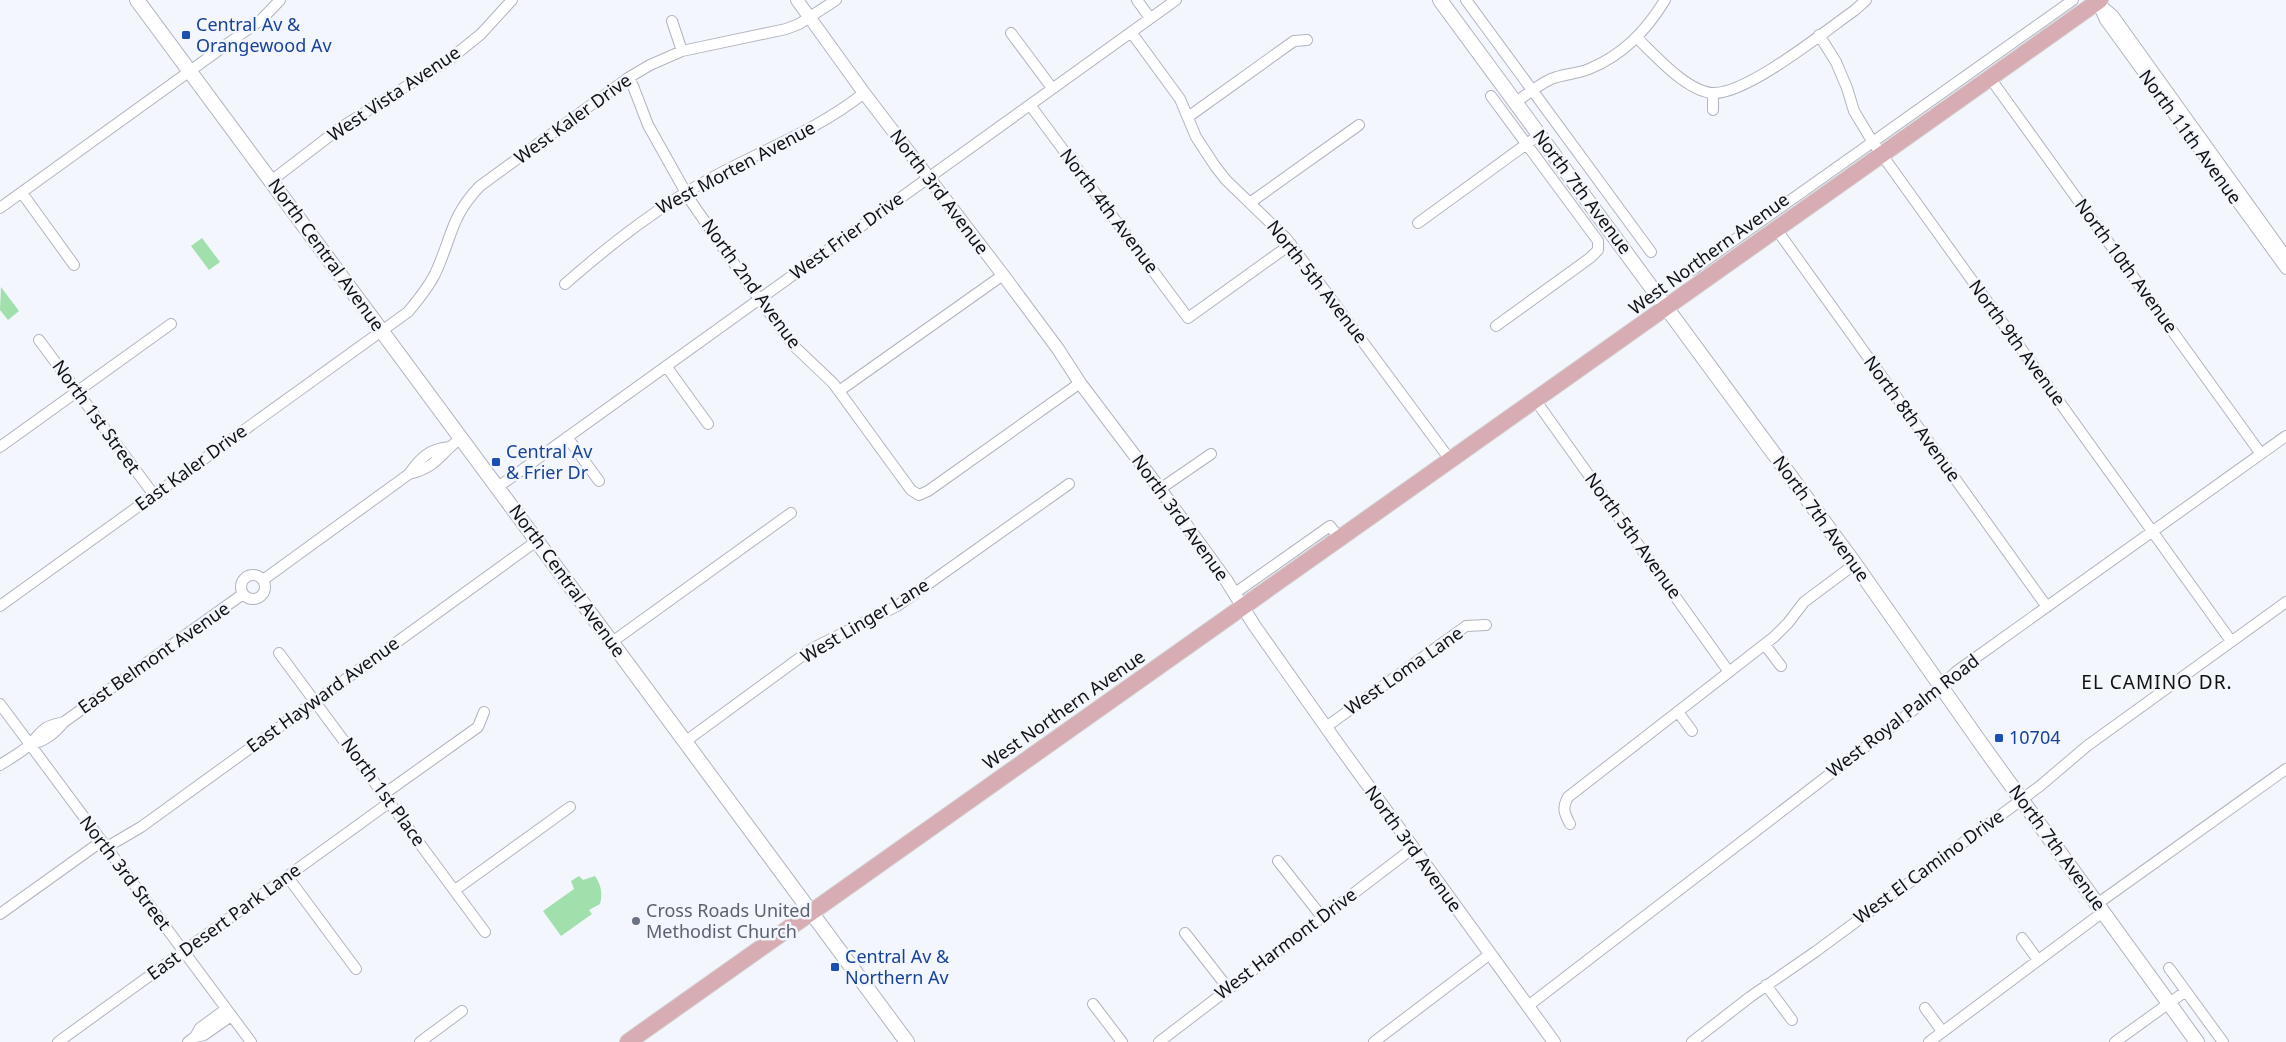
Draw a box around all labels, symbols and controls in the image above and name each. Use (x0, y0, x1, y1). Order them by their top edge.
place label: Central Av & Orangewood Av (196, 12, 332, 57)
marker: Central Av & Orangewood Av (180, 29, 192, 41)
street label: West Vista Avenue (323, 40, 464, 146)
street label: North 11th Avenue (2134, 64, 2248, 208)
street label: West Kaler Drive (509, 68, 636, 169)
street label: West Morten Avenue (652, 115, 819, 219)
street label: North 3rd Avenue (885, 124, 995, 259)
street label: North 7th Avenue (1528, 124, 1638, 259)
street label: North 4th Avenue (1055, 143, 1165, 278)
street label: North Central Avenue (263, 173, 390, 336)
street label: West Frier Drive (785, 186, 908, 284)
street label: West Northern Avenue (1623, 187, 1793, 319)
street label: North 10th Avenue (2070, 193, 2184, 337)
street label: North 2nd Avenue (697, 214, 807, 353)
street label: North 5th Avenue (1262, 215, 1373, 348)
street label: North 9th Avenue (1964, 275, 2072, 410)
street label: North 8th Avenue (1859, 351, 1967, 486)
street label: North 1st Street (48, 355, 146, 478)
street label: East Kaler Drive (130, 419, 251, 516)
place label: Central Av & Frier Dr (506, 439, 593, 484)
street label: North 3rd Avenue (1127, 449, 1235, 585)
street label: North 7th Avenue (1768, 451, 1876, 586)
marker: Central Av & Frier Dr (490, 456, 502, 468)
street label: North 5th Avenue (1580, 468, 1688, 603)
street label: North Central Avenue (504, 499, 631, 662)
street label: West Linger Lane (796, 572, 933, 668)
street label: East Belmont Avenue (73, 596, 234, 719)
street label: West Loma Lane (1340, 620, 1467, 720)
street label: East Hayward Avenue (241, 631, 403, 758)
street label: West Northern Avenue (978, 644, 1149, 774)
street label: West Royal Palm Road (1821, 648, 1983, 782)
district label: EL CAMINO DR. (2081, 669, 2233, 695)
place label: 10704 (2009, 725, 2060, 749)
street label: North 1st Place (336, 732, 431, 851)
marker: 10704 (1993, 732, 2005, 744)
street label: North 3rd Avenue (1360, 780, 1468, 916)
street label: North 7th Avenue (2004, 780, 2112, 915)
street label: West El Camino Drive (1849, 804, 2008, 929)
street label: North 3rd Street (75, 810, 177, 935)
street label: East Desert Park Lane (142, 857, 305, 985)
street label: West Harmont Drive (1210, 882, 1361, 1004)
place label: Cross Roads United Methodist Church (646, 898, 810, 943)
marker: Cross Roads United Methodist Church (630, 915, 642, 927)
place label: Central Av & Northern Av (845, 944, 950, 989)
marker: Central Av & Northern Av (829, 961, 841, 973)

